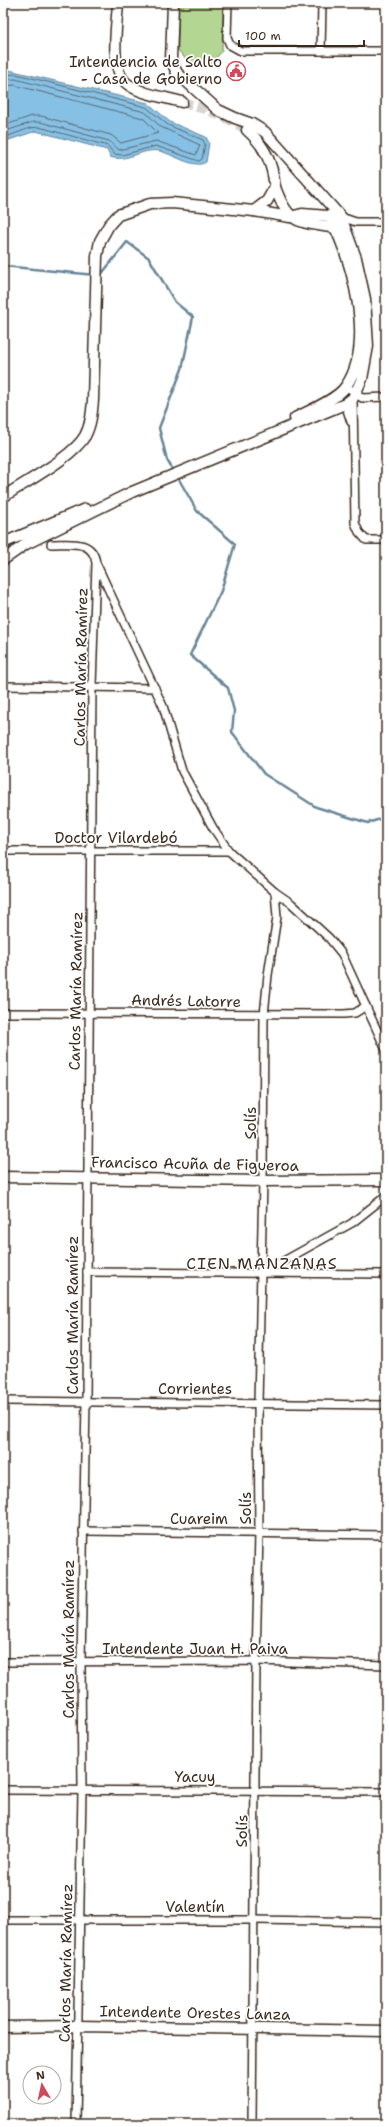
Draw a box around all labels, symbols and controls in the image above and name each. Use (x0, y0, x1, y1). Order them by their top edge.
scale bar (239, 22, 364, 48)
text: 100 m (245, 28, 281, 44)
place label: Intendencia de Salto - Casa de Gobierno (69, 52, 222, 89)
public building icon: Intendencia de Salto - Casa de Gobierno (225, 60, 247, 82)
street label: Carlos María Ramírez (70, 587, 92, 747)
street label: Doctor Vilardebó (54, 828, 178, 848)
street label: Carlos María Ramírez (65, 911, 87, 1071)
street label: Andrés Latorre (131, 990, 241, 1012)
street label: Solís (241, 1107, 261, 1139)
street label: Francisco Acuña de Figueroa (91, 1152, 300, 1176)
street label: Carlos María Ramírez (63, 1236, 83, 1394)
district label: CIEN MANZANAS (186, 1253, 338, 1274)
street label: Corrientes (158, 1379, 232, 1399)
street label: Solís (236, 1492, 256, 1524)
street label: Cuareim (170, 1509, 228, 1529)
street label: Carlos María Ramírez (59, 1560, 79, 1718)
street label: Intendente Juan H. Paiva (102, 1639, 289, 1659)
street label: Yacuy (175, 1767, 215, 1787)
street label: Solís (232, 1814, 252, 1848)
street label: Carlos María Ramírez (55, 1883, 77, 2043)
street label: Valentín (165, 1897, 225, 1917)
street label: Intendente Orestes Lanza (100, 2001, 291, 2025)
north arrow (22, 2065, 62, 2105)
text: N (35, 2067, 46, 2084)

